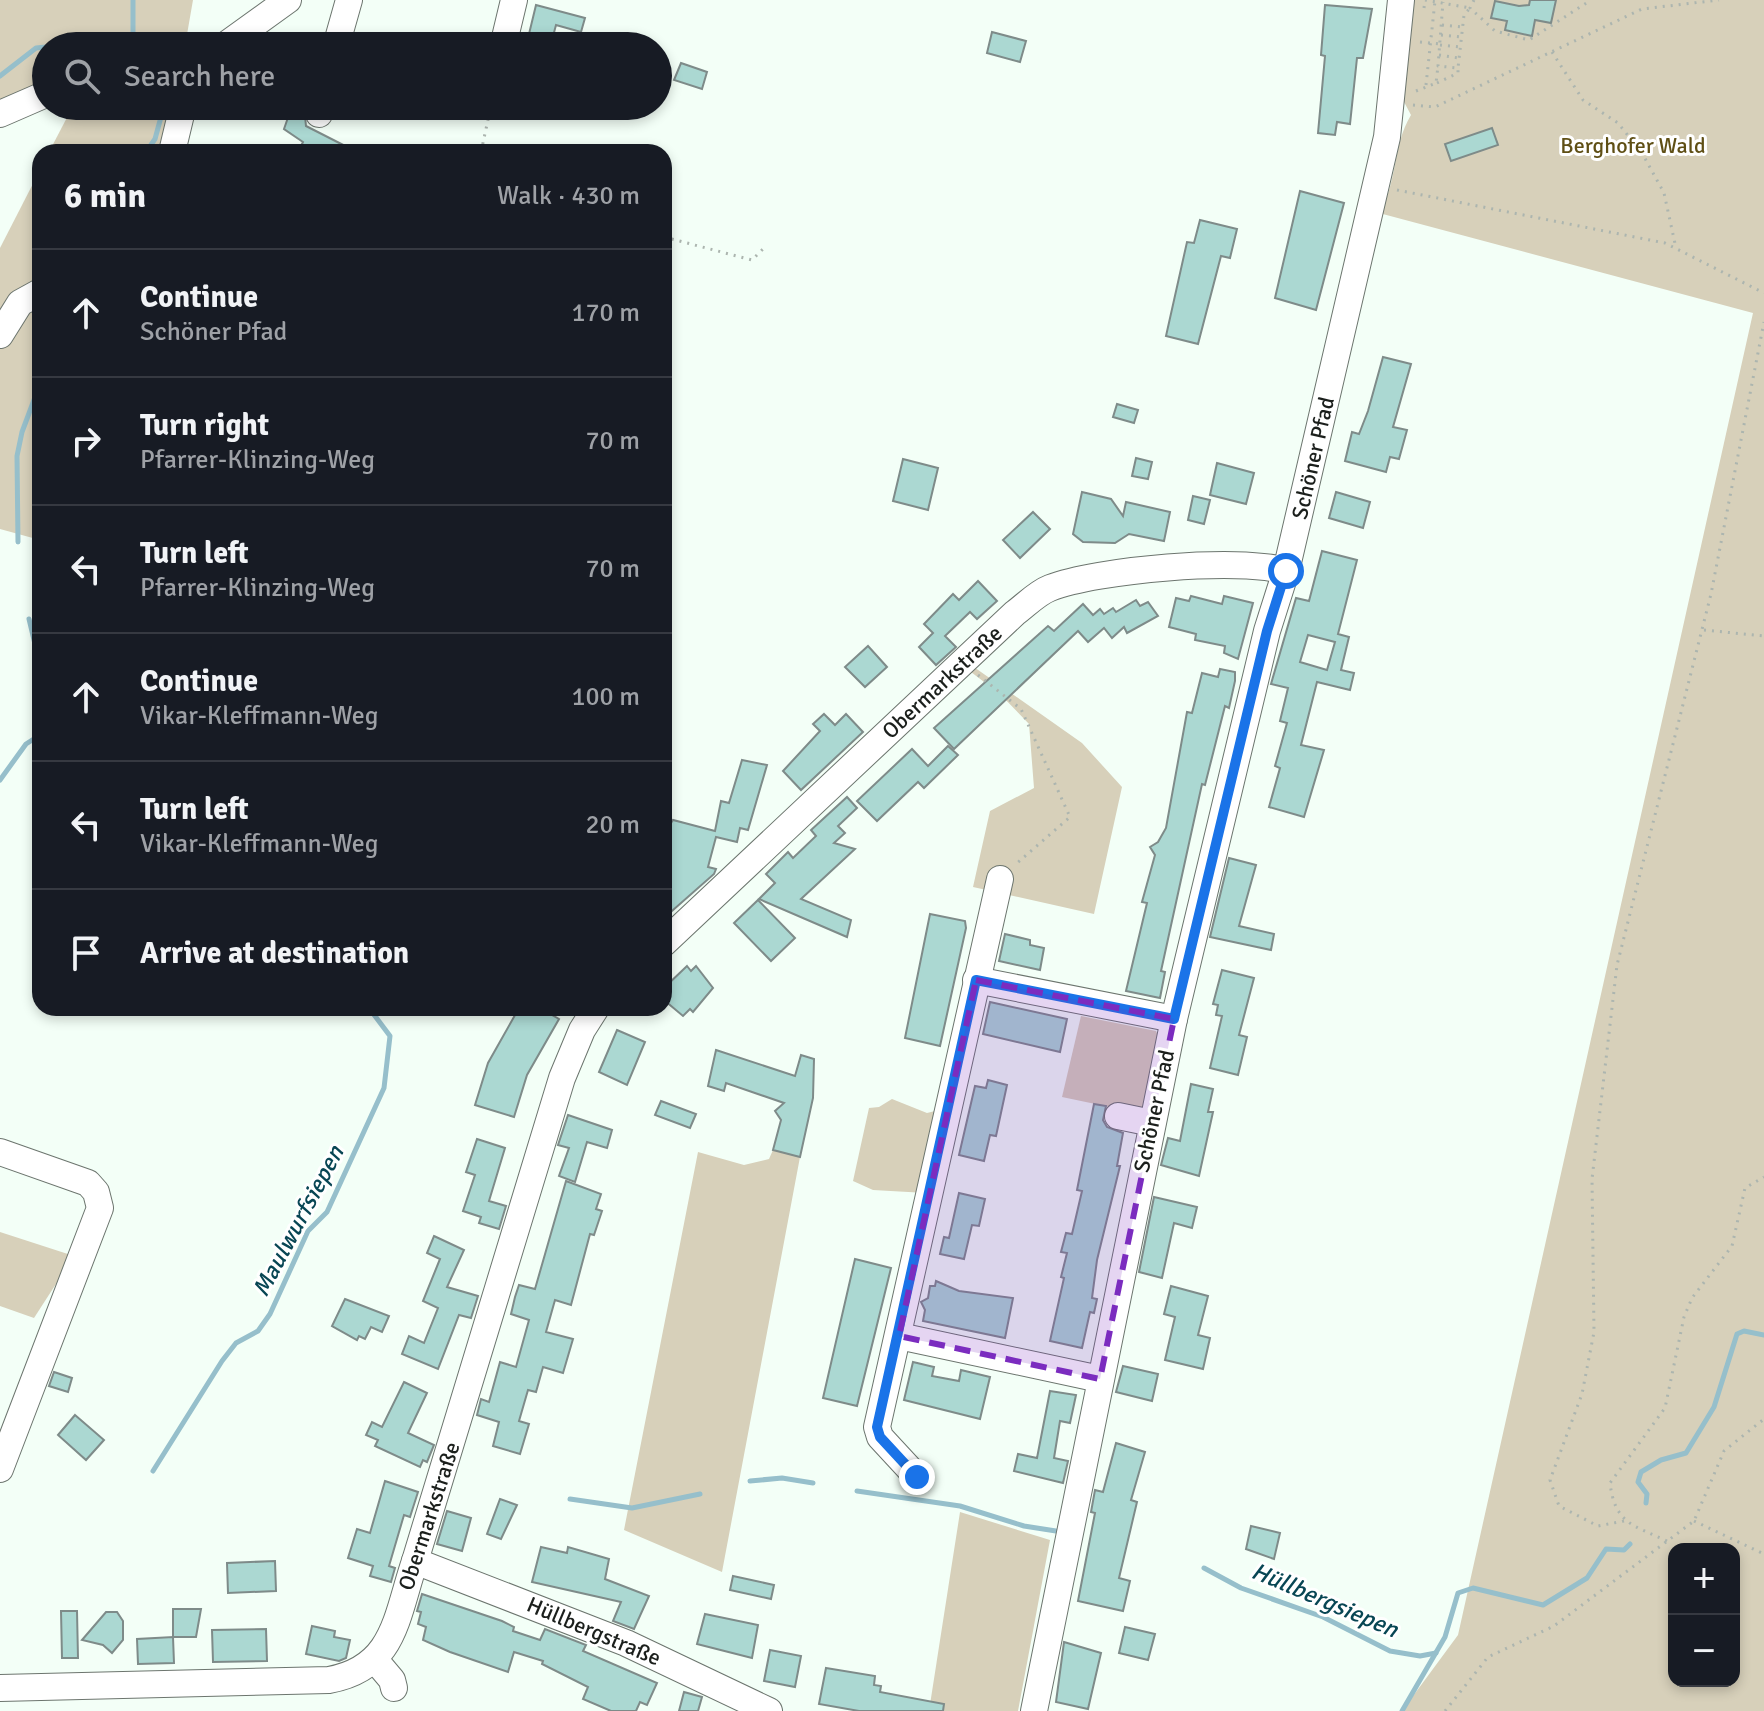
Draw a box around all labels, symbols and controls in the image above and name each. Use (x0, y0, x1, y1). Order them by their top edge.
search box (32, 32, 672, 120)
icon: search (60, 54, 104, 98)
text: Search here (124, 58, 275, 95)
park label: Berghofer Wald (1560, 132, 1706, 159)
text: 6 min (64, 175, 146, 217)
text: Walk · 430 m (497, 180, 640, 212)
text: Continue (140, 279, 258, 316)
icon: ahead (64, 291, 108, 335)
text: 170 m (571, 297, 640, 329)
text: Schöner Pfad (140, 316, 287, 348)
street label: Schöner Pfad (1286, 394, 1340, 522)
text: Turn right (140, 407, 269, 444)
icon: right (64, 419, 108, 463)
text: 70 m (585, 425, 640, 457)
text: Pfarrer-Klinzing-Weg (140, 444, 375, 476)
text: Turn left (140, 535, 249, 572)
icon: left (64, 547, 108, 591)
text: 70 m (585, 553, 640, 585)
route start (1268, 553, 1304, 589)
text: Pfarrer-Klinzing-Weg (140, 572, 375, 604)
street label: Obermarkstraße (876, 620, 1008, 744)
text: Continue (140, 663, 258, 700)
icon: ahead (64, 675, 108, 719)
text: 100 m (571, 681, 640, 713)
text: Vikar-Kleffmann-Weg (140, 700, 379, 732)
text: Turn left (140, 791, 249, 828)
icon: left (64, 803, 108, 847)
text: 20 m (585, 809, 640, 841)
text: Vikar-Kleffmann-Weg (140, 828, 379, 860)
icon: arrive (64, 931, 108, 975)
text: Arrive at destination (140, 935, 409, 972)
street label: Schöner Pfad (1128, 1047, 1180, 1175)
water label: Maulwurfsiepen (246, 1140, 351, 1302)
street label: Obermarkstraße (392, 1438, 466, 1594)
route end (899, 1459, 935, 1495)
map controls (1668, 1543, 1740, 1687)
button: + (1668, 1543, 1740, 1615)
water label: Hüllbergsiepen (1247, 1556, 1403, 1645)
street label: Hüllbergstraße (523, 1591, 665, 1671)
button: − (1668, 1615, 1740, 1687)

